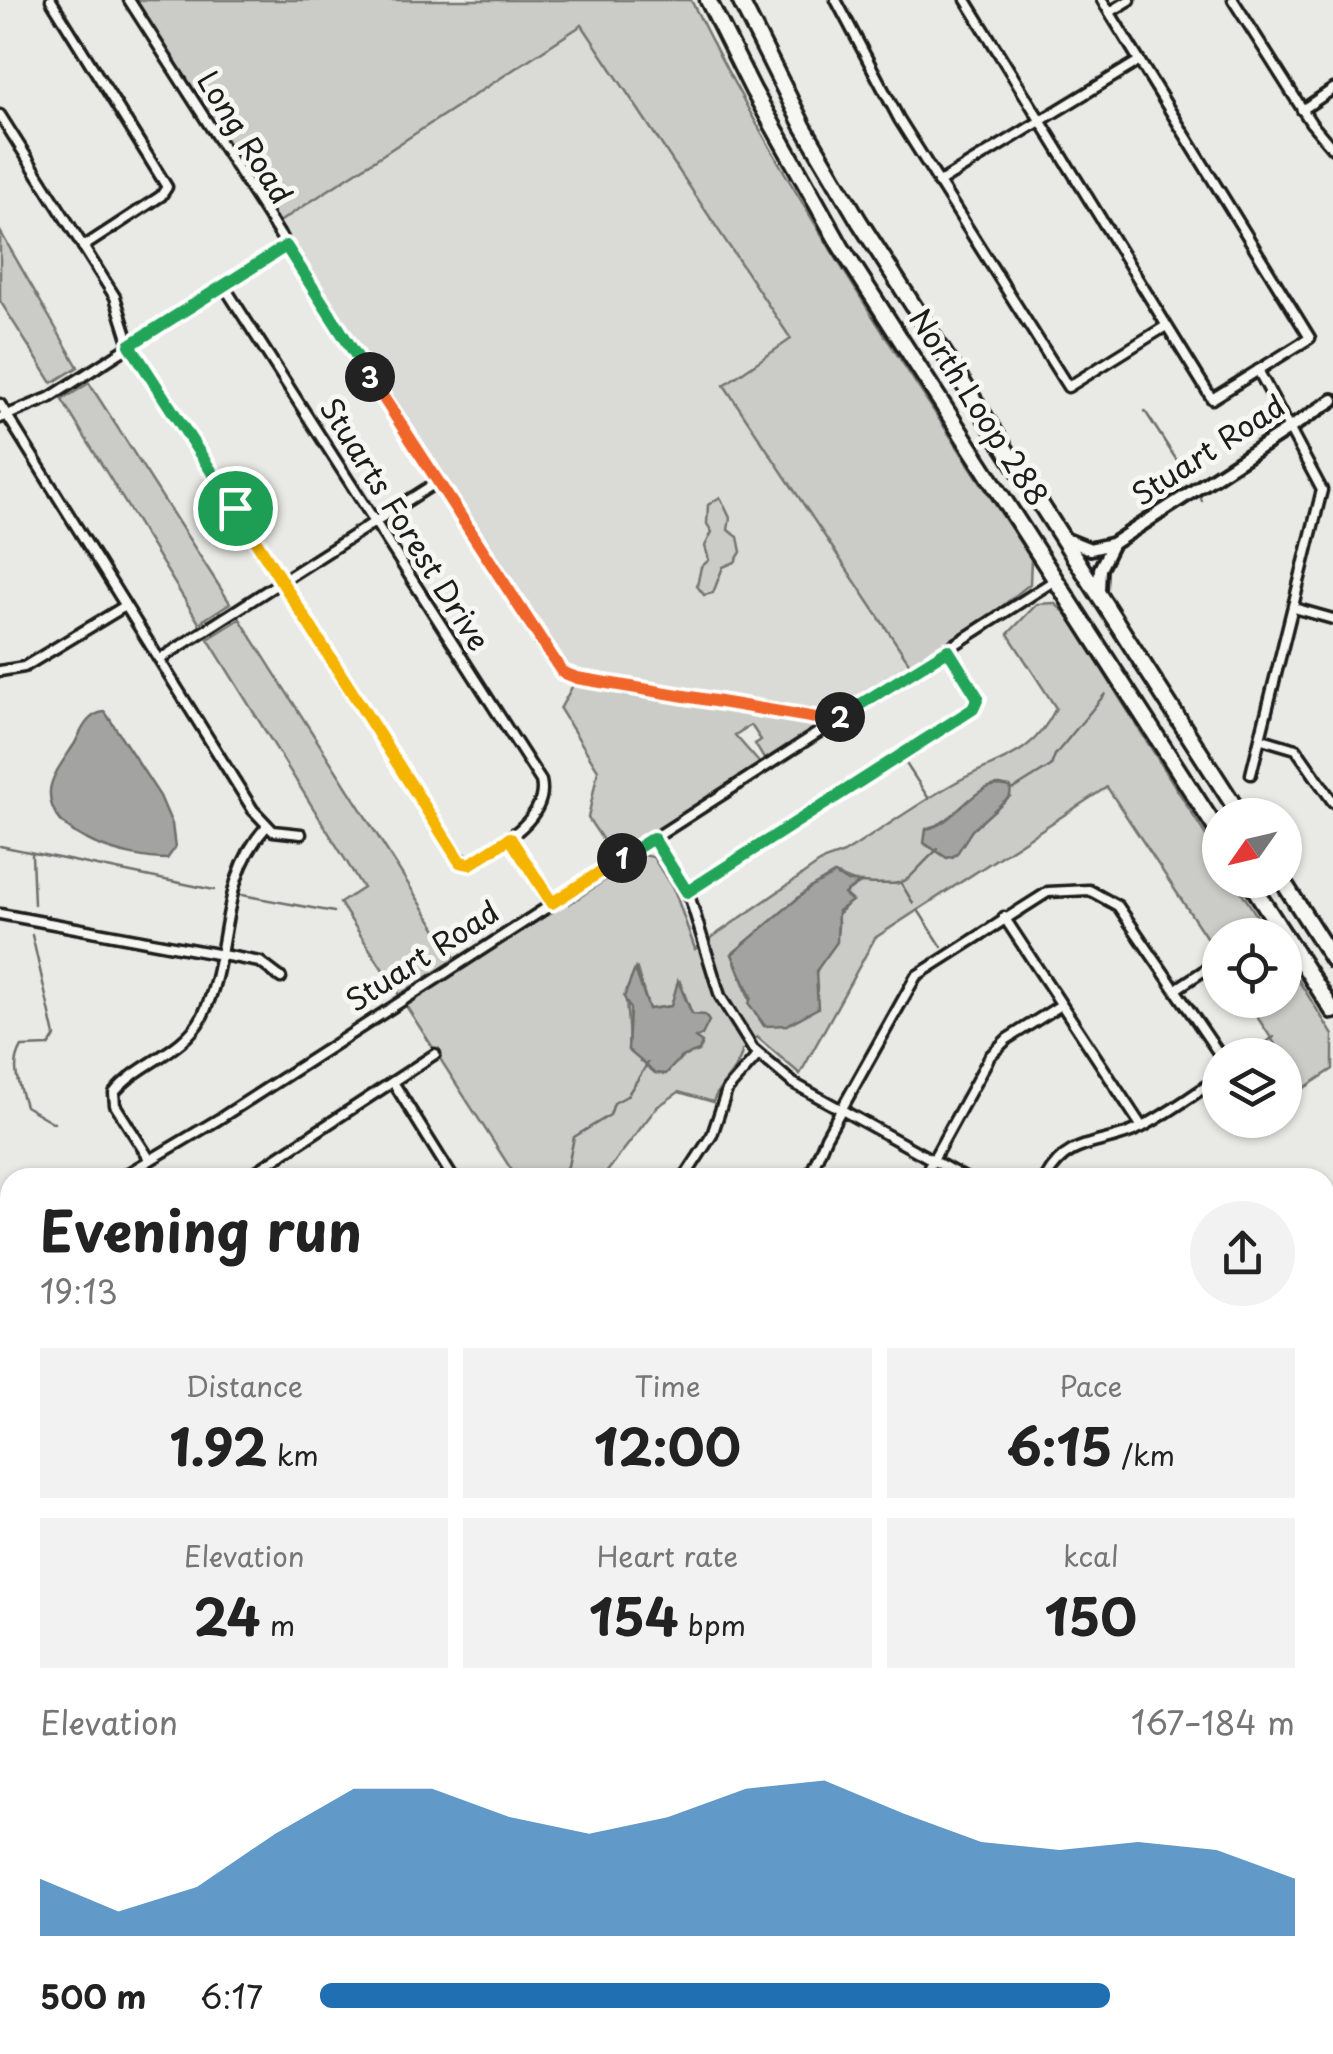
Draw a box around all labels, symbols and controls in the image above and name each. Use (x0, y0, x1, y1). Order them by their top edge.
street label: Long Road (187, 61, 305, 212)
street label: North Loop 288 (899, 299, 1061, 514)
pin: 3 (345, 352, 395, 402)
text: 3 (361, 355, 379, 398)
street label: Stuart Road (1122, 382, 1293, 515)
street label: Stuarts Forest Drive (310, 389, 502, 659)
pin (193, 466, 278, 551)
icon: arrive (208, 481, 263, 536)
pin: 2 (815, 692, 865, 742)
text: 2 (830, 695, 850, 738)
north arrow (1202, 798, 1302, 898)
map controls (1202, 798, 1302, 1138)
pin: 1 (597, 833, 647, 883)
text: 1 (615, 836, 629, 879)
street label: Stuart Road (336, 888, 507, 1021)
button: locate (1202, 918, 1302, 1018)
button: layers (1202, 1038, 1302, 1138)
text: Evening run (40, 1188, 362, 1271)
button: share (1190, 1201, 1295, 1306)
text: 19:13 (40, 1267, 118, 1315)
text: Distance (185, 1364, 303, 1407)
text: Time (634, 1364, 701, 1407)
text: Pace (1059, 1364, 1122, 1407)
text: 1.92 (170, 1407, 268, 1483)
text: 12:00 (594, 1407, 741, 1483)
text: 6:15 (1007, 1407, 1112, 1483)
text: km (268, 1433, 319, 1476)
text: /km (1112, 1433, 1175, 1476)
text: Elevation (184, 1534, 305, 1577)
text: Heart rate (597, 1534, 738, 1577)
text: kcal (1063, 1534, 1119, 1577)
text: 24 (193, 1577, 261, 1653)
text: 154 (589, 1577, 679, 1653)
text: 150 (1045, 1577, 1137, 1653)
text: m (261, 1603, 295, 1646)
text: bpm (679, 1603, 746, 1646)
text: Elevation (40, 1698, 178, 1746)
text: 167–184 m (1131, 1698, 1295, 1746)
text: 500 m (40, 1972, 146, 2020)
text: 6:17 (200, 1972, 263, 2020)

